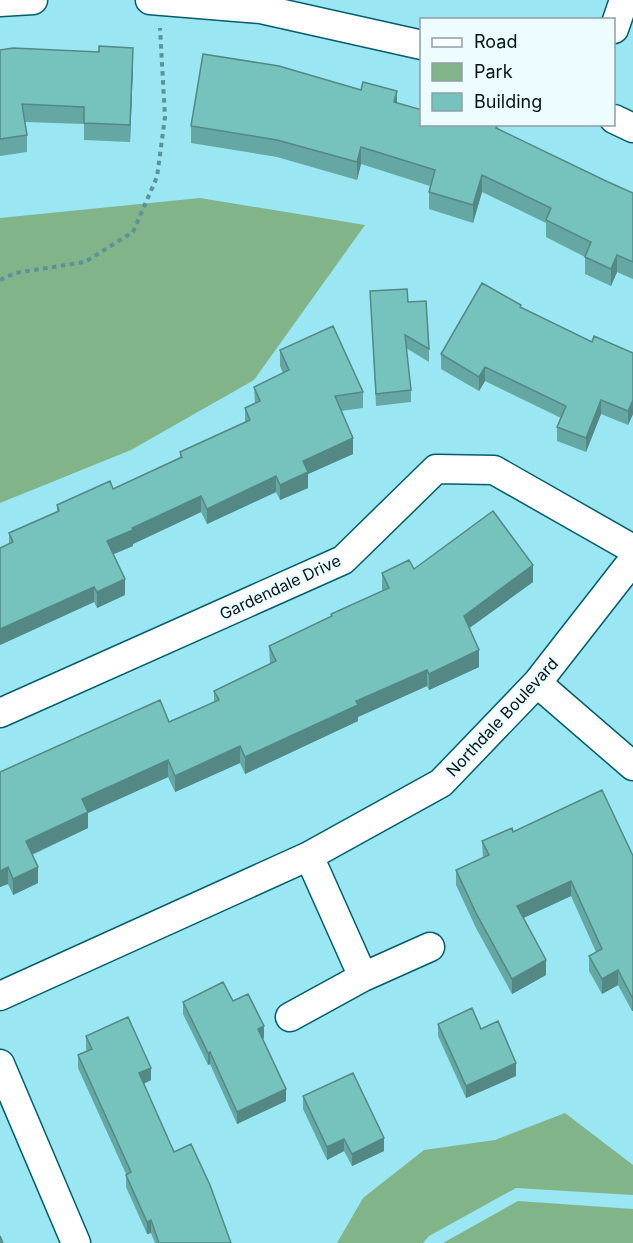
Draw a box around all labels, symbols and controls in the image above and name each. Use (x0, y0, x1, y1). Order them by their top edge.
legend (420, 18, 615, 126)
text: Road (474, 31, 517, 52)
text: Park (474, 61, 513, 82)
text: Building (474, 91, 542, 112)
street label: Gardendale Drive (216, 550, 344, 624)
street label: Northdale Boulevard (442, 654, 562, 780)

